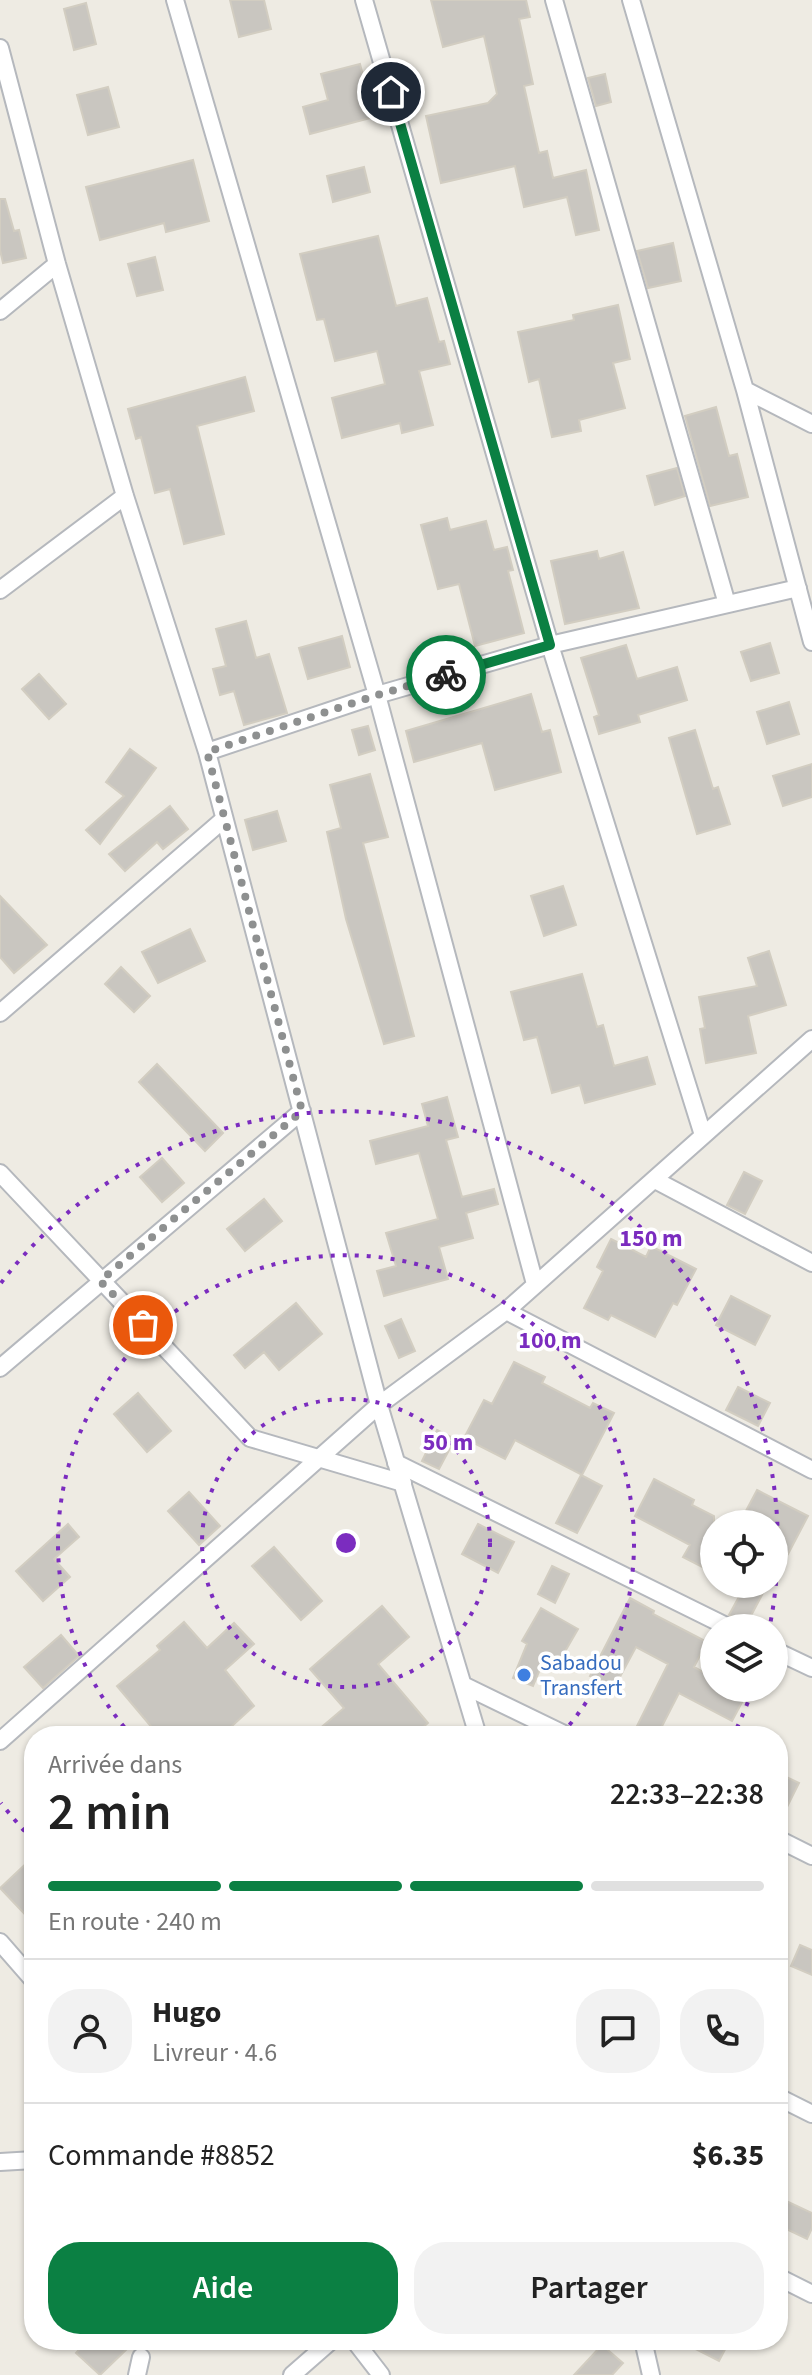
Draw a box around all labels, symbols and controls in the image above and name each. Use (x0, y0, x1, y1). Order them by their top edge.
pin (357, 58, 425, 126)
icon: home (369, 70, 413, 114)
courier (406, 635, 486, 715)
icon: bike (424, 653, 468, 697)
text: 150 m (619, 1221, 683, 1256)
pin (109, 1291, 177, 1359)
icon: bag (121, 1303, 165, 1347)
text: 100 m (518, 1323, 582, 1358)
text: 50 m (423, 1425, 473, 1460)
map controls (700, 1510, 788, 1702)
button: locate (700, 1510, 788, 1598)
centre of rings (332, 1529, 360, 1557)
button: layers (700, 1614, 788, 1702)
place label: Sabadou Transfert (540, 1647, 623, 1704)
marker: Sabadou Transfert (515, 1666, 533, 1684)
text: Arrivée dans (48, 1746, 182, 1783)
text: 22:33–22:38 (610, 1773, 764, 1816)
text: 2 min (48, 1776, 172, 1850)
text: En route · 240 m (48, 1903, 222, 1940)
button: person (48, 1989, 132, 2073)
button: chat (576, 1989, 660, 2073)
button: phone (680, 1989, 764, 2073)
text: Hugo (152, 1991, 221, 2034)
text: Livreur · 4.6 (152, 2034, 277, 2071)
text: Commande #8852 (48, 2134, 275, 2177)
text: $6.35 (692, 2134, 764, 2177)
button: Aide (48, 2242, 398, 2334)
button: Partager (414, 2242, 764, 2334)

